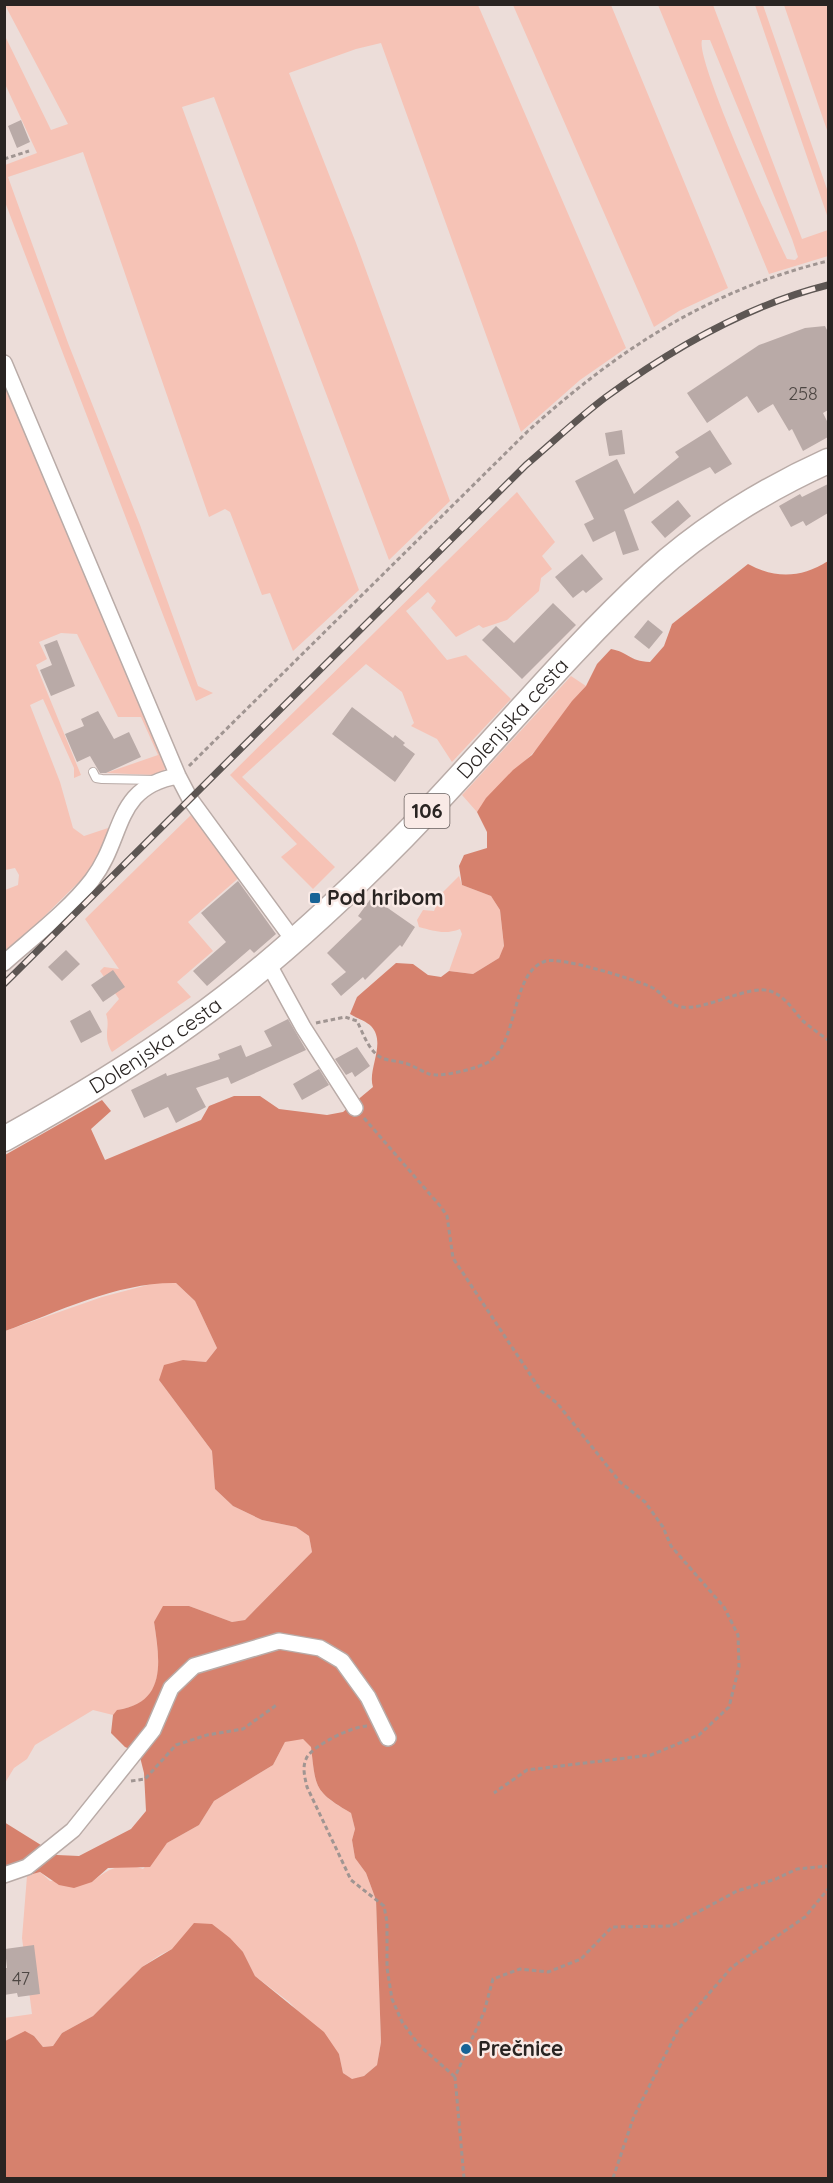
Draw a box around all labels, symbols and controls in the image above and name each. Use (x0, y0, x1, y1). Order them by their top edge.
house number: 258 (788, 382, 818, 405)
street label: Dolenjska cesta (450, 652, 573, 784)
road number: 106 (404, 794, 450, 828)
place label: Pod hribom (327, 884, 444, 910)
marker: Pod hribom (308, 891, 322, 905)
street label: Dolenjska cesta (84, 991, 226, 1099)
house number: 47 (12, 1967, 30, 1990)
place label: Prečnice (478, 2035, 563, 2061)
marker: Prečnice (459, 2042, 473, 2056)

